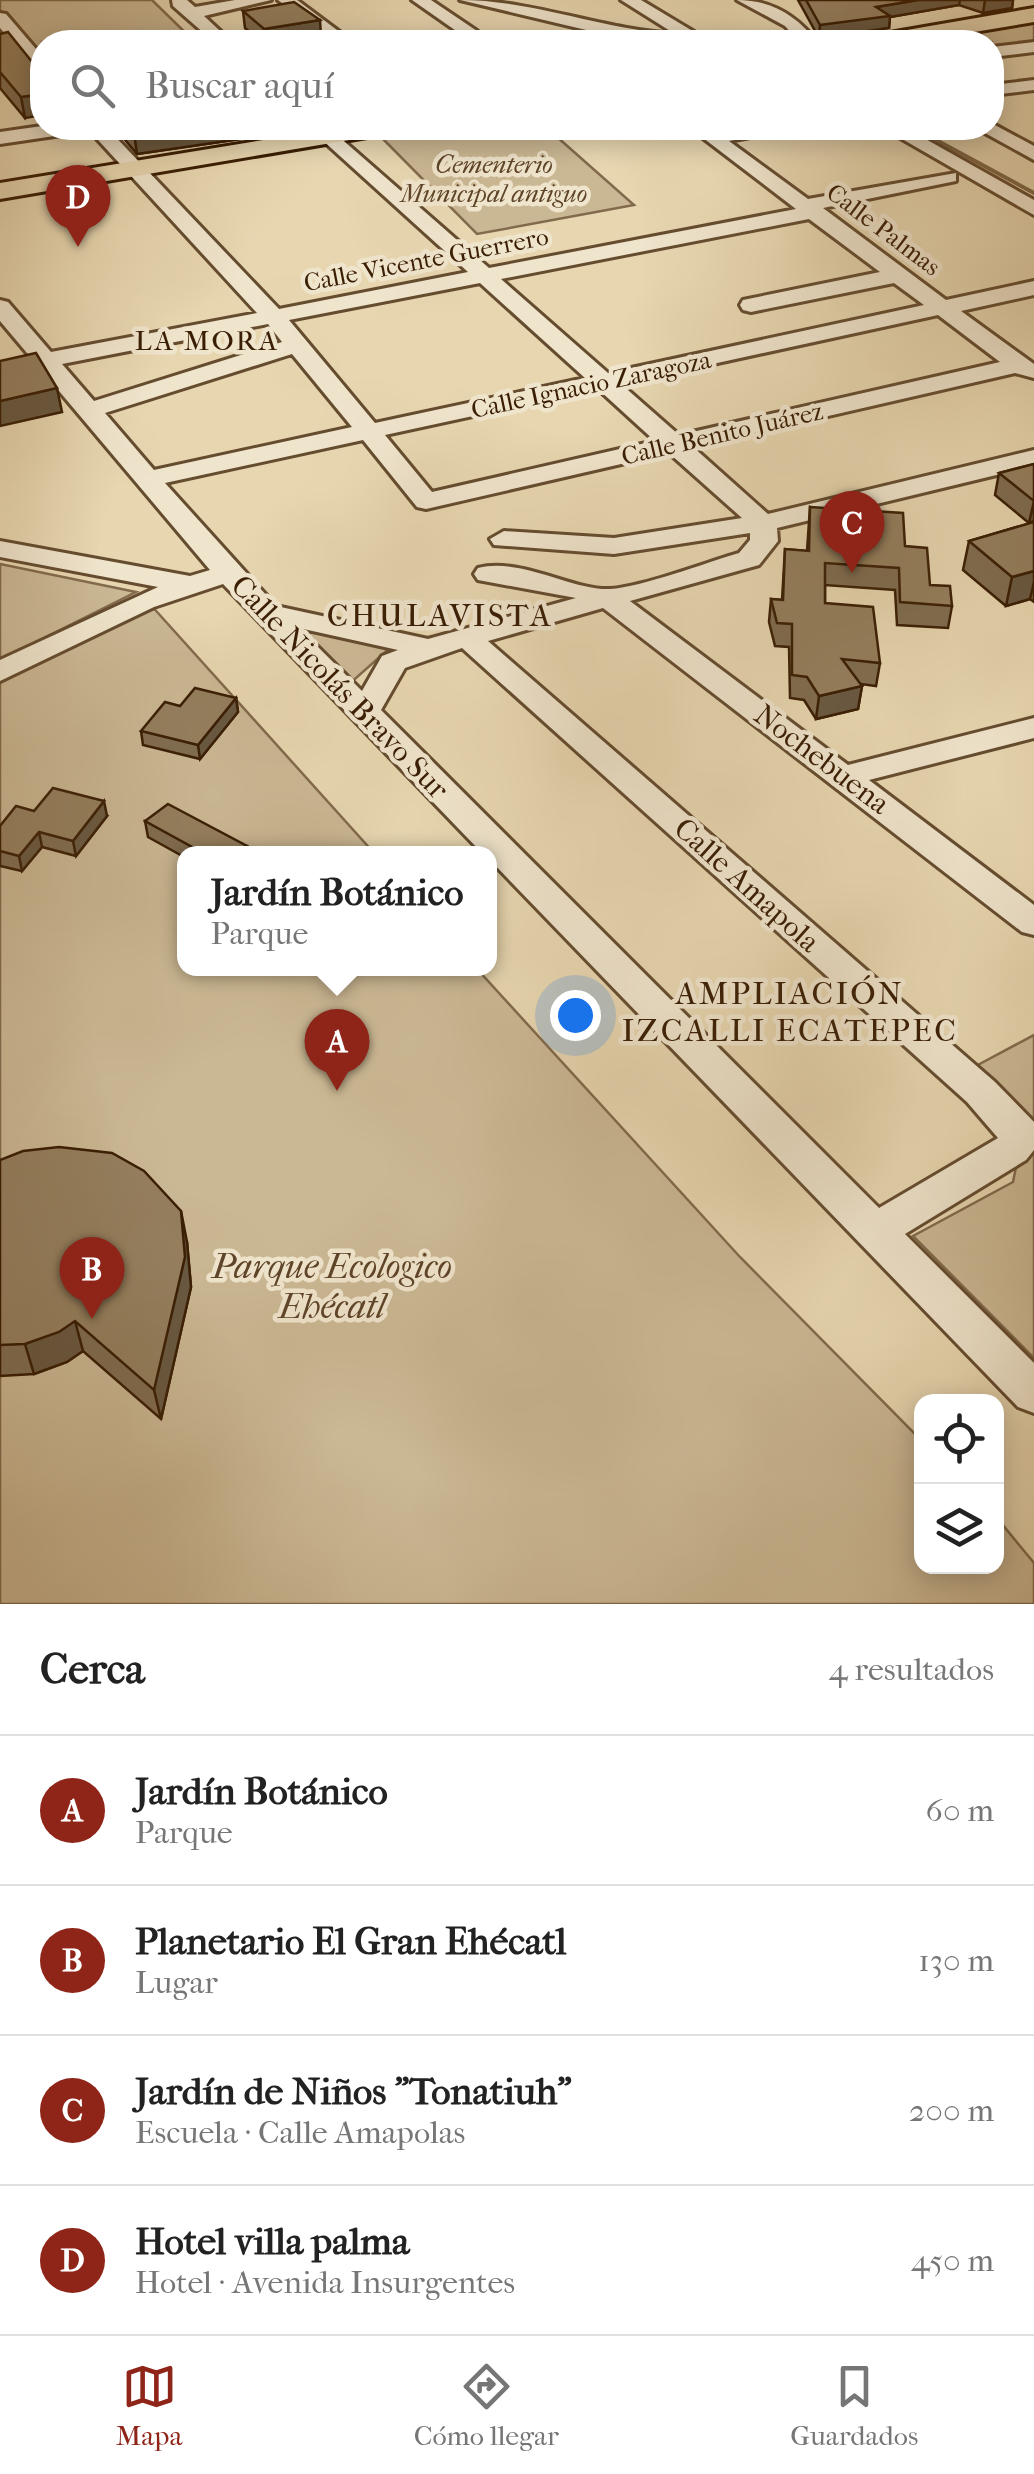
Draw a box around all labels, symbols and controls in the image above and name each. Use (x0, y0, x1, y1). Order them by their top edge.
search box (30, 30, 1004, 140)
icon: search (65, 58, 120, 113)
text: Buscar aquí (145, 63, 334, 108)
park label: Cementerio Municipal antiguo (399, 150, 587, 208)
pin: D (46, 164, 110, 247)
street label: Calle Palmas (821, 177, 946, 282)
street label: Calle Vicente Guerrero (301, 222, 551, 297)
district label: LA MORA (135, 324, 279, 357)
street label: Calle Ignacio Zaragoza (469, 345, 714, 424)
street label: Calle Benito Juárez (619, 396, 826, 471)
pin: C (820, 490, 884, 573)
street label: Calle Nicolás Bravo Sur (224, 568, 456, 807)
district label: CHULAVISTA (327, 597, 553, 634)
street label: Nochebuena (747, 697, 897, 822)
street label: Calle Amapola (667, 811, 827, 960)
popup (177, 846, 497, 976)
text: Jardín Botánico (211, 870, 463, 915)
text: Parque (211, 915, 308, 952)
district label: AMPLIACIÓN IZCALLI ECATEPEC (622, 975, 958, 1049)
your location (550, 990, 601, 1041)
pin: A (304, 1008, 370, 1091)
pin: B (59, 1236, 124, 1319)
park label: Parque Ecologico Ehécatl (210, 1246, 452, 1327)
map controls (914, 1394, 1004, 1574)
button: locate (914, 1394, 1004, 1484)
button: layers (914, 1484, 1004, 1574)
text: Cerca (40, 1645, 145, 1694)
text: 4 resultados (829, 1651, 994, 1688)
text: Jardín Botánico (135, 1769, 388, 1814)
text: A (62, 1792, 83, 1829)
text: 60 m (926, 1792, 994, 1829)
text: Parque (135, 1814, 233, 1851)
text: Planetario El Gran Ehécatl (135, 1919, 567, 1964)
text: B (62, 1942, 83, 1979)
text: 130 m (918, 1942, 994, 1979)
text: Lugar (135, 1964, 218, 2001)
text: Jardín de Niños "Tonatiuh" (135, 2069, 572, 2114)
text: C (62, 2092, 83, 2129)
text: 200 m (909, 2092, 994, 2129)
text: Escuela · Calle Amapolas (135, 2114, 465, 2151)
text: Hotel villa palma (135, 2219, 409, 2264)
text: D (60, 2242, 85, 2279)
text: 450 m (911, 2242, 994, 2279)
text: Hotel · Avenida Insurgentes (135, 2264, 515, 2301)
tab: Mapa (116, 2359, 182, 2452)
tab: Cómo llegar (414, 2359, 559, 2452)
tab: Guardados (790, 2359, 918, 2452)

